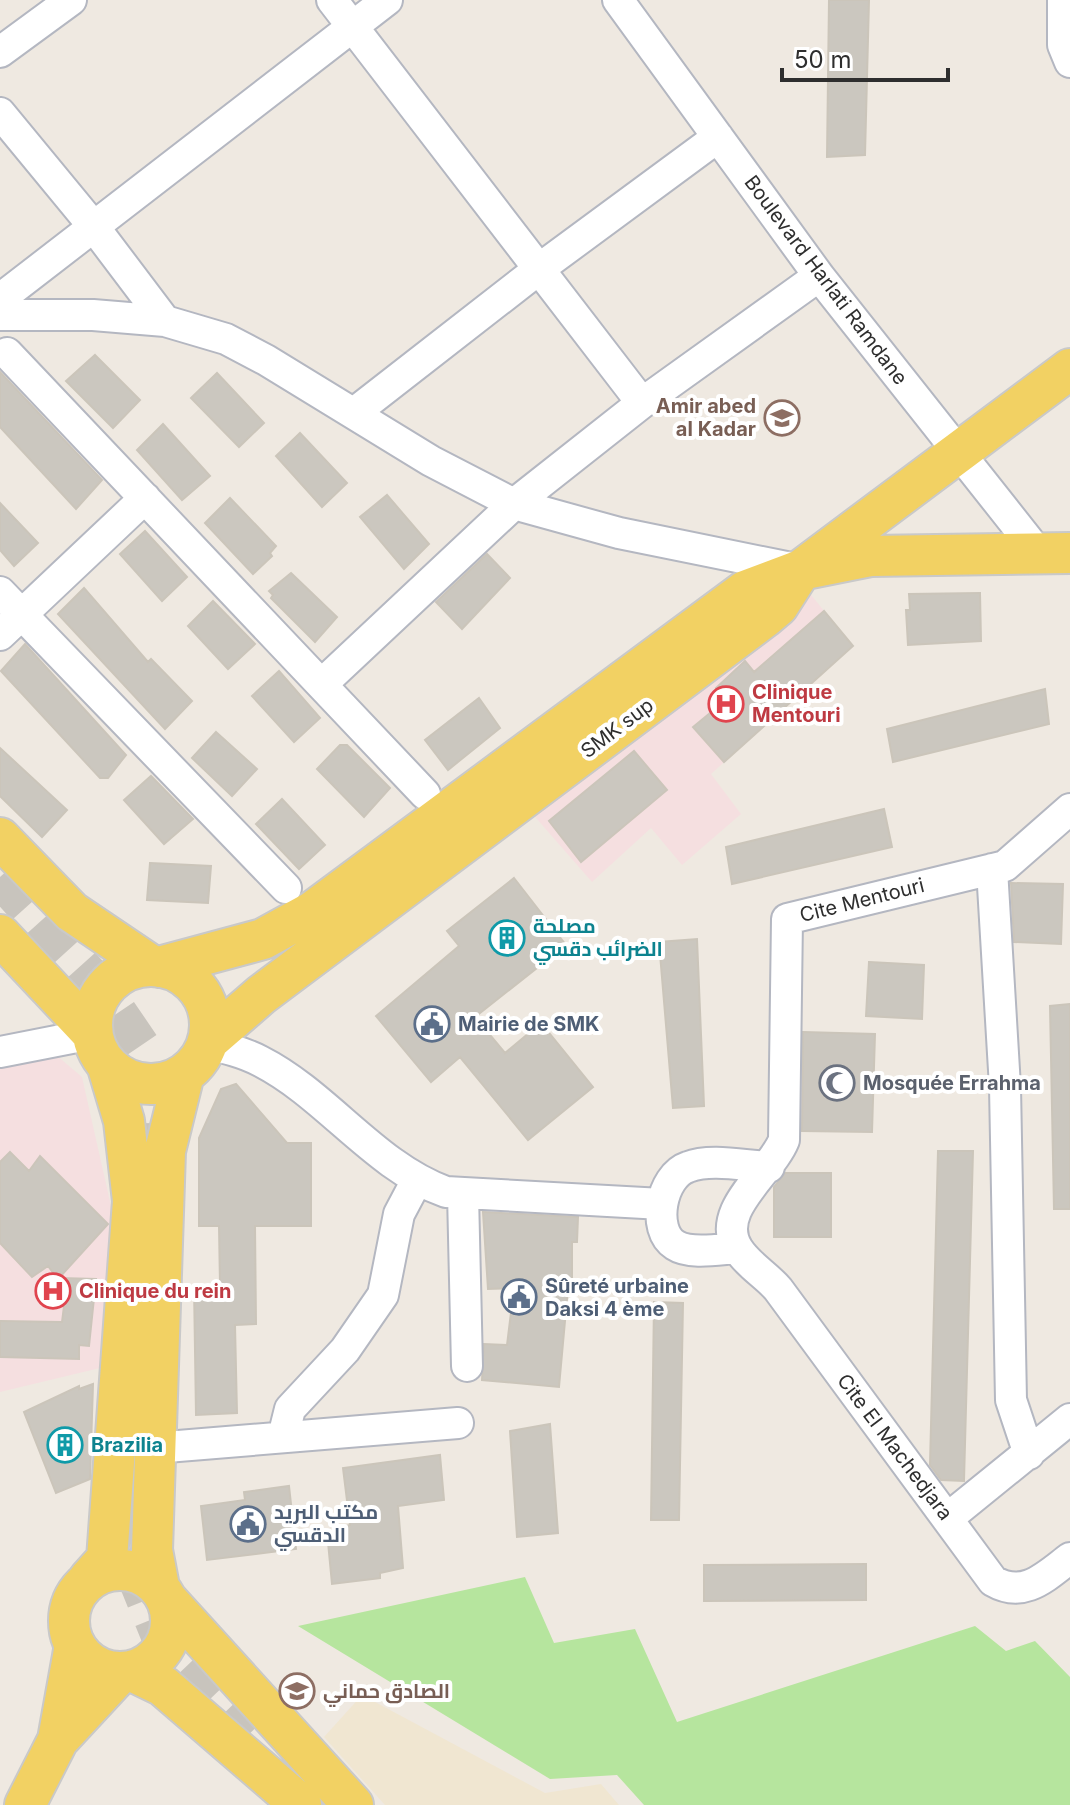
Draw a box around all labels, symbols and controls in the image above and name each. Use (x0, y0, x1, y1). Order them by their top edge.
scale bar (782, 32, 948, 82)
text: 50 m (794, 45, 852, 74)
street label: Boulevard Harlati Ramdane (739, 171, 913, 389)
place label: Amir abed al Kadar (656, 394, 756, 441)
school or university icon: Amir abed al Kadar (763, 399, 801, 437)
place label: Clinique Mentouri (752, 680, 841, 727)
hospital icon: Clinique Mentouri (707, 685, 745, 723)
street label: SMK sup (576, 693, 658, 763)
street label: Cite Mentouri (797, 873, 927, 927)
place label: مصلحة الضرائب دقسي (533, 914, 663, 965)
building icon: مصلحة الضرائب دقسي (488, 919, 526, 957)
public building icon: Mairie de SMK (413, 1005, 451, 1043)
place label: Mairie de SMK (458, 1012, 599, 1036)
mosque icon: Mosquée Errahma (818, 1064, 856, 1102)
place label: Mosquée Errahma (863, 1071, 1041, 1095)
hospital icon: Clinique du rein (34, 1272, 72, 1310)
place label: Sûreté urbaine Daksi 4 ème (545, 1274, 689, 1321)
public building icon: Sûreté urbaine Daksi 4 ème (500, 1278, 538, 1316)
place label: Clinique du rein (79, 1279, 231, 1303)
street label: Cite El Machedjara (832, 1369, 958, 1525)
building icon: Brazilia (46, 1426, 84, 1464)
place label: Brazilia (91, 1433, 163, 1457)
place label: مكتب البريد الدقسي (274, 1500, 378, 1551)
public building icon: مكتب البريد الدقسي (229, 1505, 267, 1543)
school or university icon: الصادق حماني (278, 1672, 316, 1710)
place label: الصادق حماني (323, 1679, 450, 1707)

